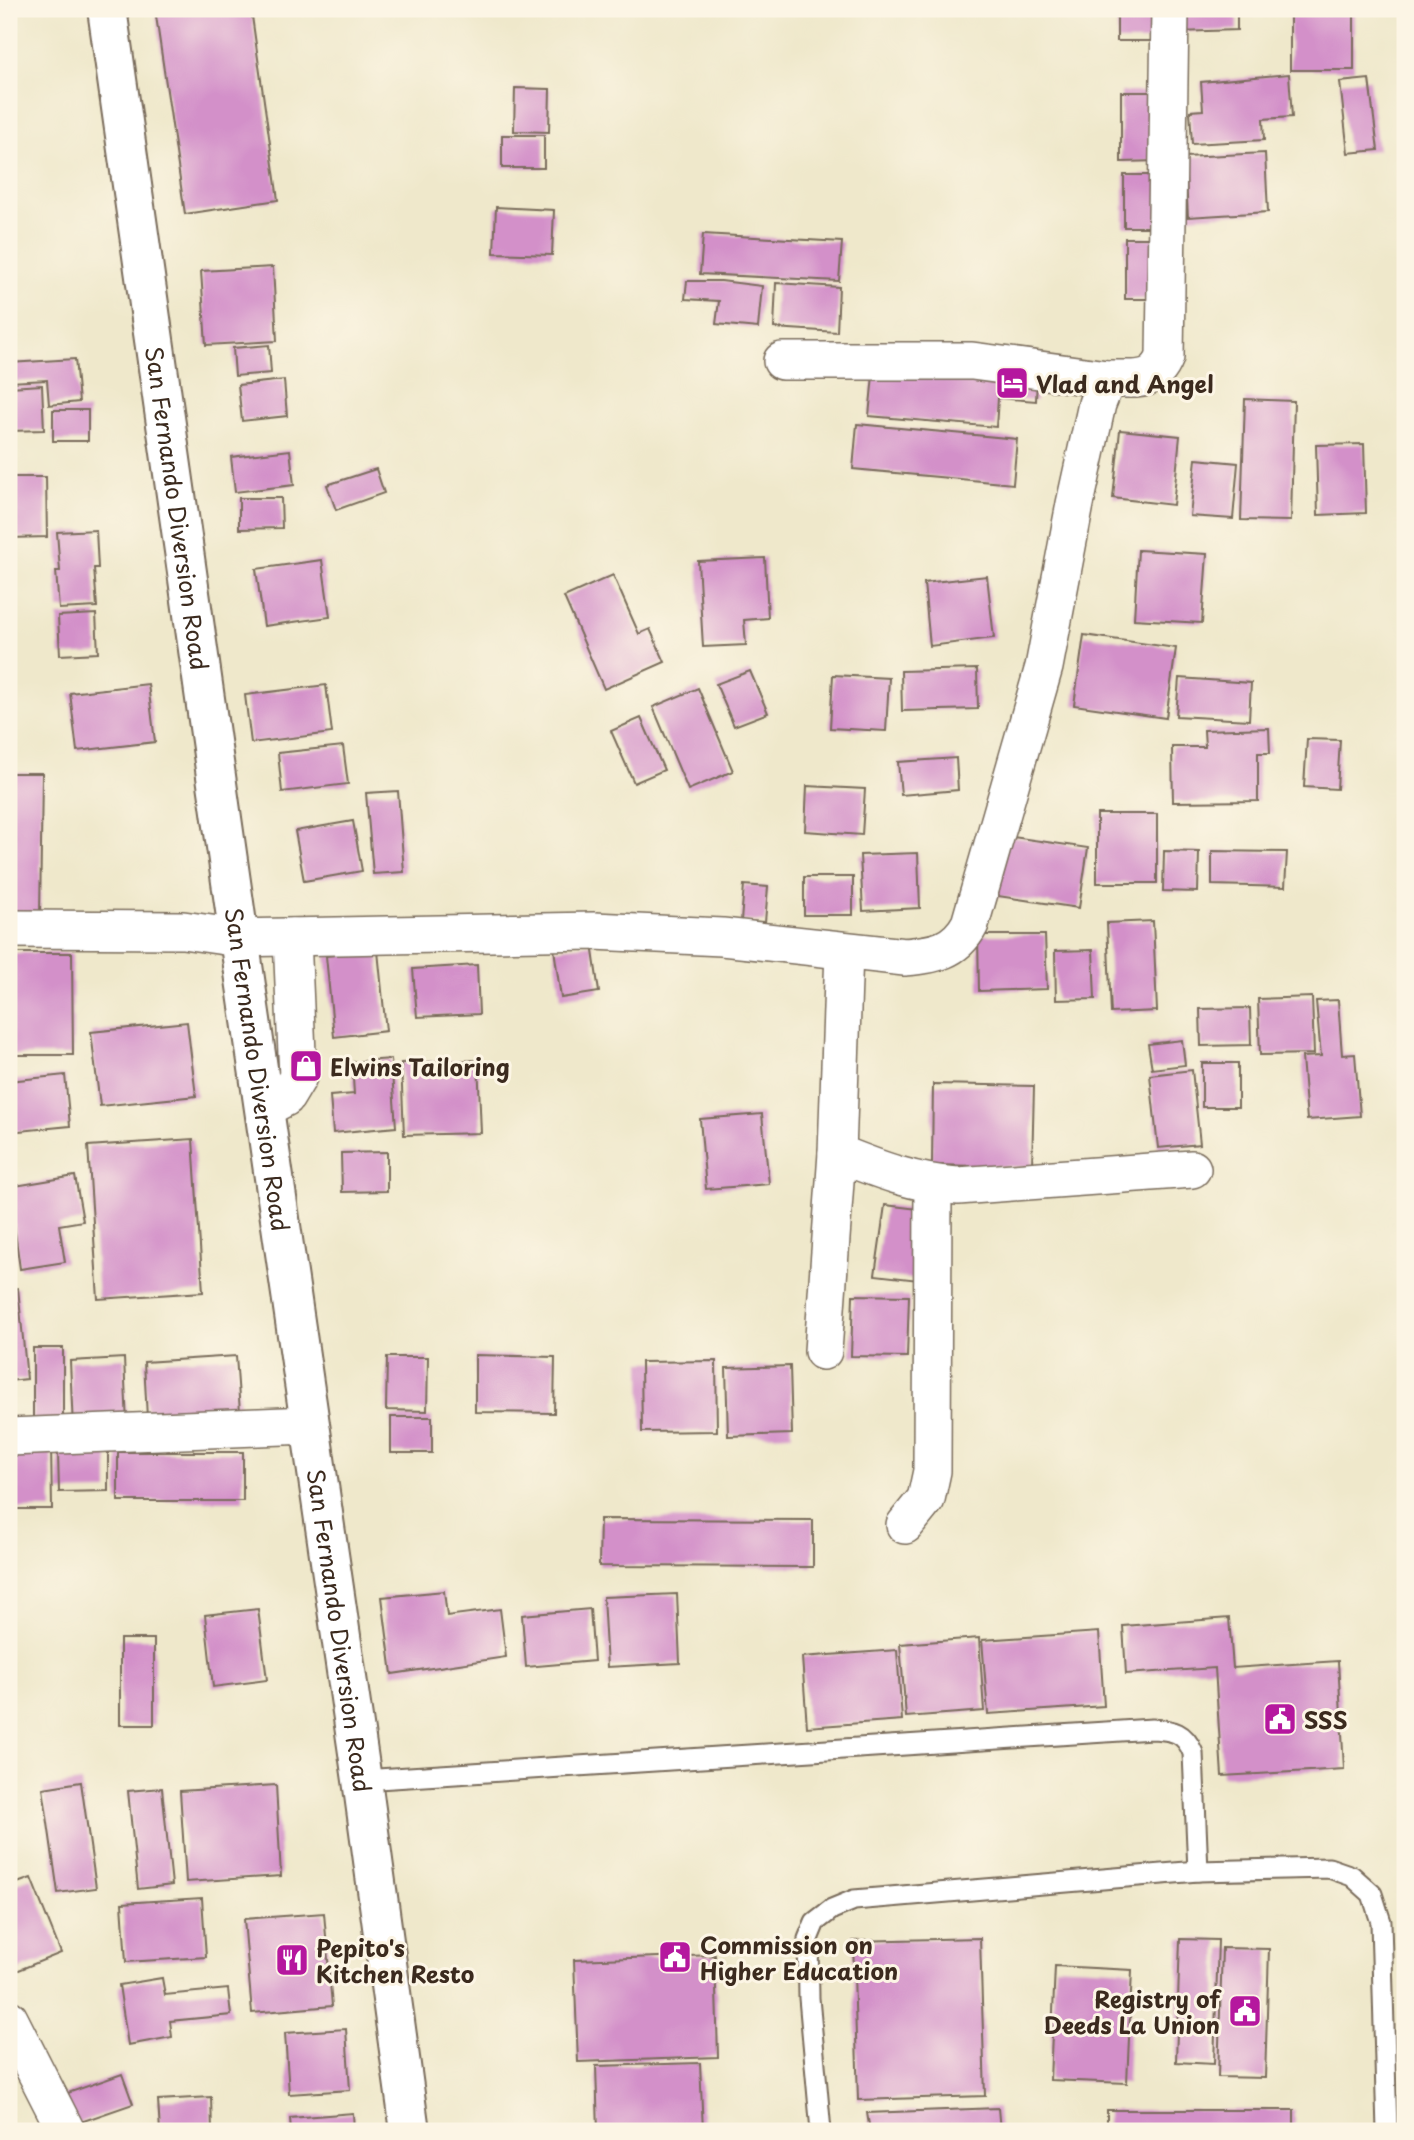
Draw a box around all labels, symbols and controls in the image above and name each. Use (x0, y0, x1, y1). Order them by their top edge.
street label: San Fernando Diversion Road (138, 344, 218, 672)
hotel icon: Vlad and Angel (993, 364, 1031, 402)
place label: Vlad and Angel (1036, 366, 1213, 401)
street label: San Fernando Diversion Road (217, 905, 299, 1233)
shop icon: Elwins Tailoring (287, 1047, 325, 1085)
place label: Elwins Tailoring (330, 1049, 510, 1084)
street label: San Fernando Diversion Road (299, 1466, 381, 1794)
public building icon: SSS (1261, 1700, 1299, 1738)
place label: SSS (1304, 1702, 1347, 1737)
place label: Commission on Higher Education (700, 1927, 898, 1988)
place label: Pepito's Kitchen Resto (316, 1930, 474, 1991)
public building icon: Commission on Higher Education (656, 1938, 694, 1976)
restaurant icon: Pepito's Kitchen Resto (273, 1941, 311, 1979)
place label: Registry of Deeds La Union (1044, 1981, 1222, 2042)
public building icon: Registry of Deeds La Union (1226, 1992, 1264, 2030)

